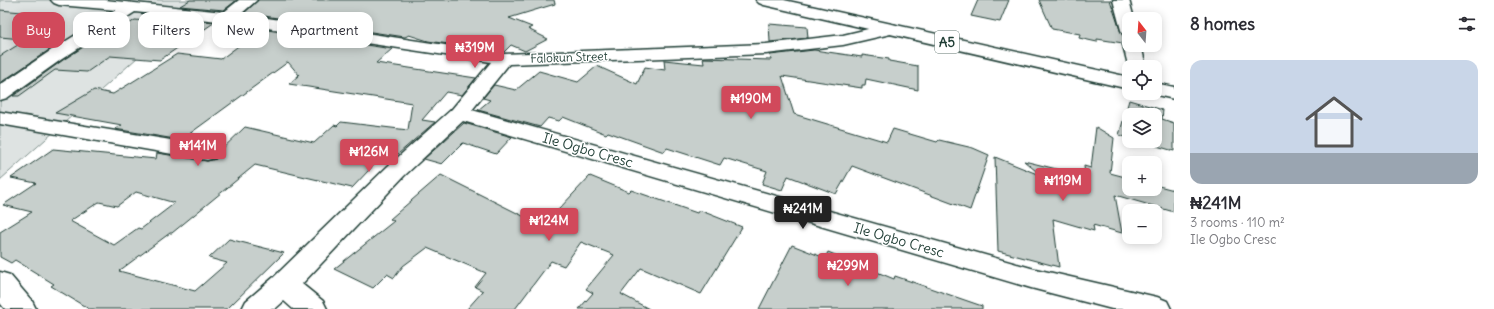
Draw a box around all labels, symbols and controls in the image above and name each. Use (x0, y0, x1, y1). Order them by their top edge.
chip: Buy (12, 12, 65, 48)
chip: Rent (73, 12, 130, 48)
chip: Filters (138, 12, 204, 48)
chip: New (212, 12, 269, 48)
chip: Apartment (277, 12, 373, 48)
north arrow (1122, 12, 1162, 52)
map controls (1122, 12, 1162, 244)
text: 8 homes (1190, 13, 1255, 35)
icon: filters (1456, 13, 1478, 35)
road number: A5 (935, 31, 959, 53)
pin: ₦319M (447, 35, 503, 69)
text: ₦319M (455, 39, 495, 56)
street label: Falokun Street (530, 48, 608, 66)
button: locate (1122, 60, 1162, 100)
pin: ₦190M (723, 86, 779, 120)
icon: home (1298, 86, 1370, 158)
text: ₦190M (730, 90, 772, 107)
button: layers (1122, 108, 1162, 148)
street label: Ile Ogbo Cresc (541, 129, 635, 171)
pin: ₦141M (170, 133, 226, 167)
text: ₦141M (179, 137, 217, 154)
pin: ₦126M (341, 139, 397, 173)
text: ₦126M (349, 143, 389, 160)
button: + (1122, 156, 1162, 196)
pin: ₦119M (1035, 168, 1091, 202)
text: ₦119M (1044, 172, 1082, 189)
text: ₦241M (1190, 192, 1242, 214)
pin: ₦241M (775, 196, 831, 230)
text: ₦241M (783, 200, 823, 217)
button: − (1122, 204, 1162, 244)
pin: ₦124M (521, 208, 577, 242)
text: ₦124M (529, 212, 569, 229)
text: 3 rooms · 110 m² (1190, 214, 1285, 231)
street label: Ile Ogbo Cresc (852, 219, 946, 261)
text: Ile Ogbo Cresc (1190, 231, 1277, 248)
pin: ₦299M (820, 253, 876, 287)
text: ₦299M (827, 257, 869, 274)

